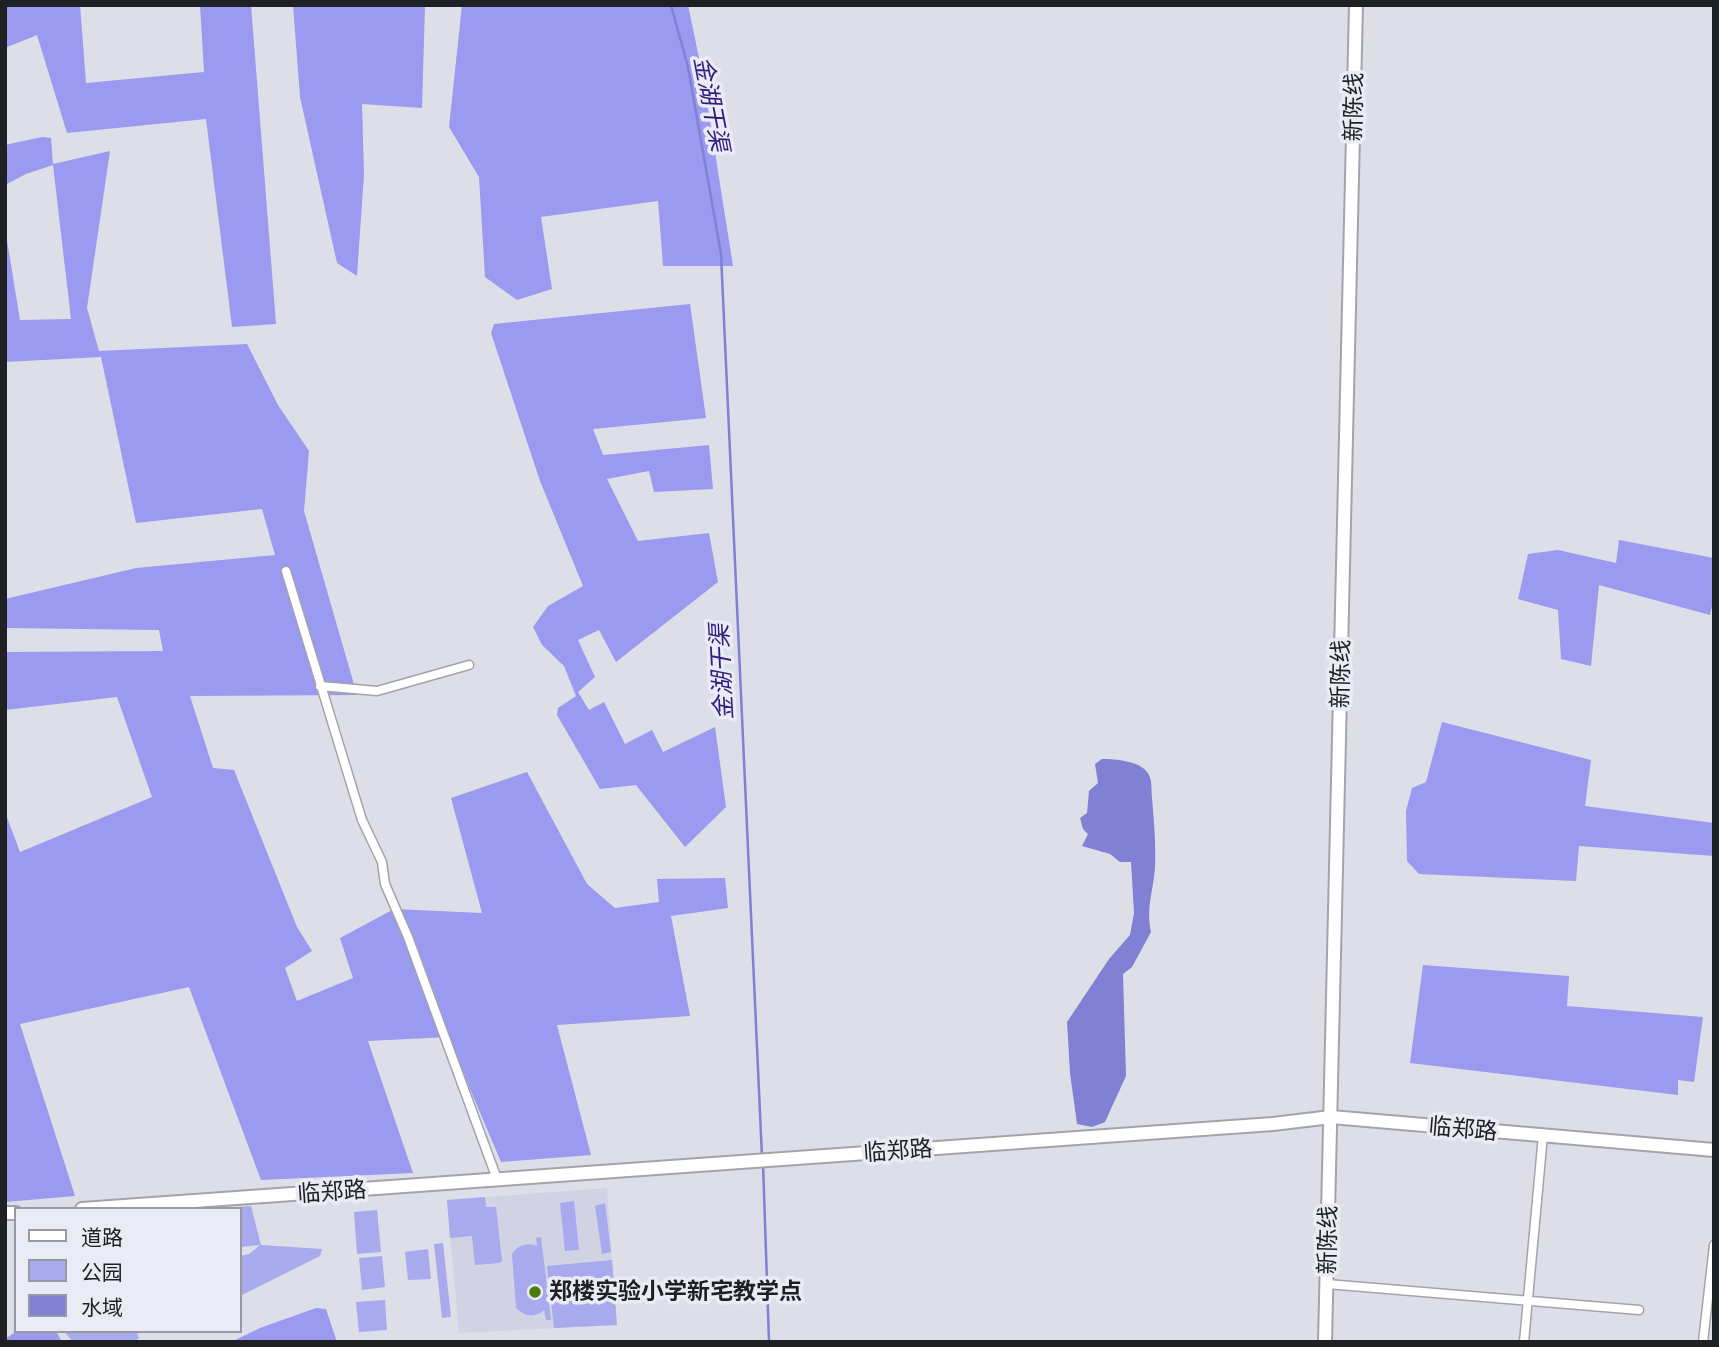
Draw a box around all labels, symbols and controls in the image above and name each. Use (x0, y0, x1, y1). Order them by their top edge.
water label: 金湖干渠 (688, 54, 734, 154)
street label: 新陈线 (1340, 72, 1368, 142)
water label: 金湖干渠 (705, 623, 739, 721)
street label: 新陈线 (1327, 639, 1355, 709)
street label: 临郑路 (1427, 1112, 1499, 1146)
street label: 临郑路 (863, 1135, 933, 1167)
street label: 临郑路 (297, 1176, 367, 1208)
street label: 新陈线 (1314, 1205, 1342, 1275)
legend (14, 1207, 242, 1333)
text: 道路 (81, 1224, 123, 1249)
text: 公园 (81, 1259, 123, 1284)
place label: 郑楼实验小学新宅教学点 (549, 1278, 802, 1306)
marker: 郑楼实验小学新宅教学点 (527, 1284, 543, 1300)
text: 水域 (81, 1294, 123, 1319)

